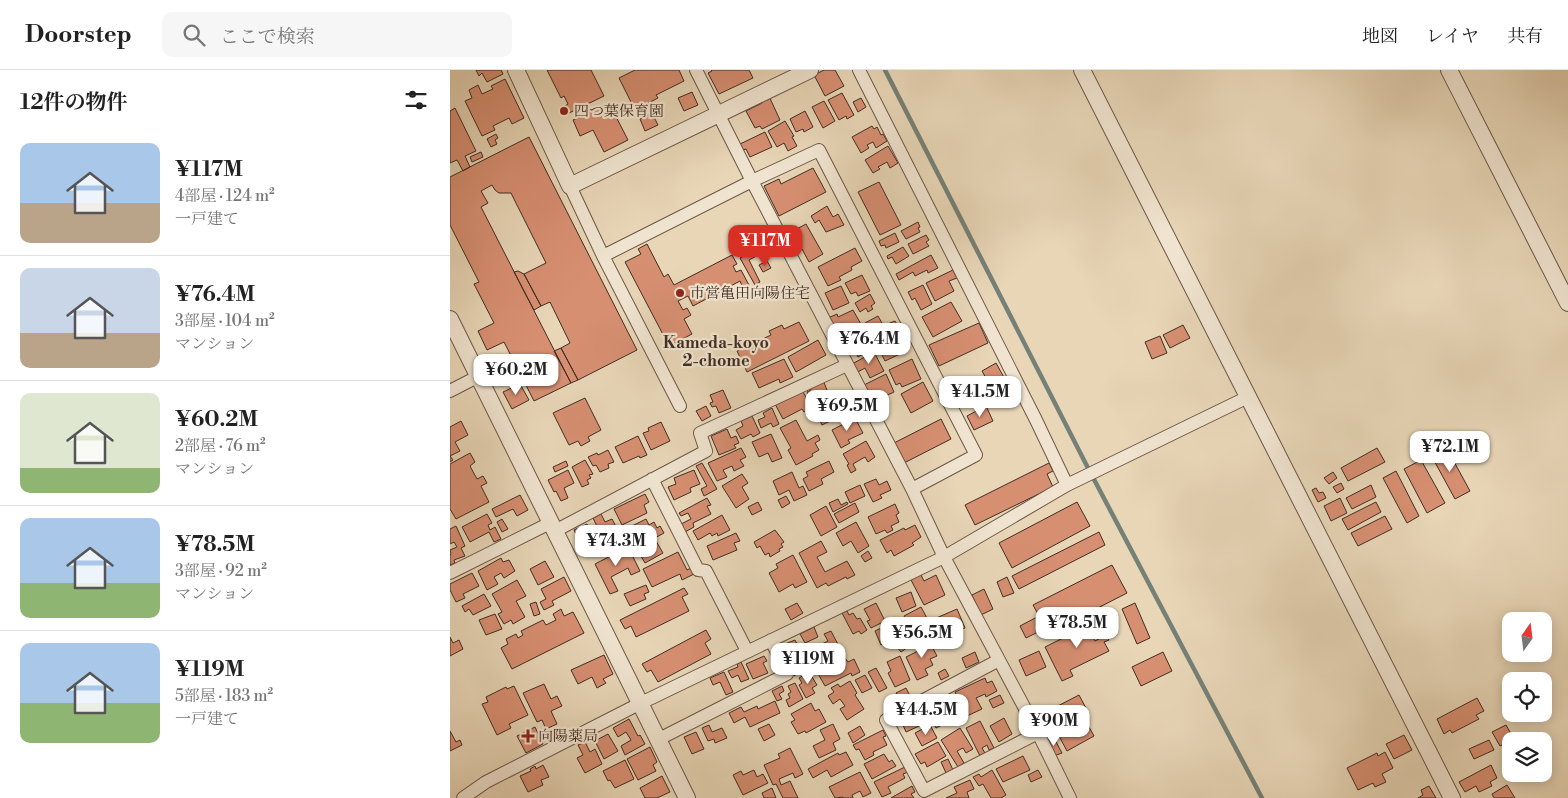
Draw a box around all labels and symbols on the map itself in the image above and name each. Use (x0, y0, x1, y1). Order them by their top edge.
place label: 四つ葉保育園 (574, 102, 664, 121)
marker: 四つ葉保育園 (558, 105, 570, 117)
pin: ¥117M (730, 224, 800, 267)
place label: 市営亀田向陽住宅 (690, 284, 810, 303)
marker: 市営亀田向陽住宅 (674, 287, 686, 299)
pin: ¥76.4M (828, 322, 910, 365)
district label: Kameda-koyo 2-chome (663, 333, 769, 371)
pin: ¥60.2M (475, 354, 557, 396)
pin: ¥41.5M (939, 376, 1021, 418)
pin: ¥69.5M (806, 390, 888, 432)
pin: ¥72.1M (1409, 430, 1491, 473)
pin: ¥74.3M (575, 524, 657, 567)
pin: ¥78.5M (1036, 606, 1118, 649)
north arrow (1502, 612, 1552, 662)
pin: ¥56.5M (881, 616, 963, 659)
pin: ¥119M (773, 642, 843, 685)
pin: ¥44.5M (885, 694, 967, 736)
pin: ¥90M (1024, 704, 1084, 747)
place label: 向陽薬局 (538, 727, 598, 746)
marker: 向陽薬局 (522, 730, 534, 742)

